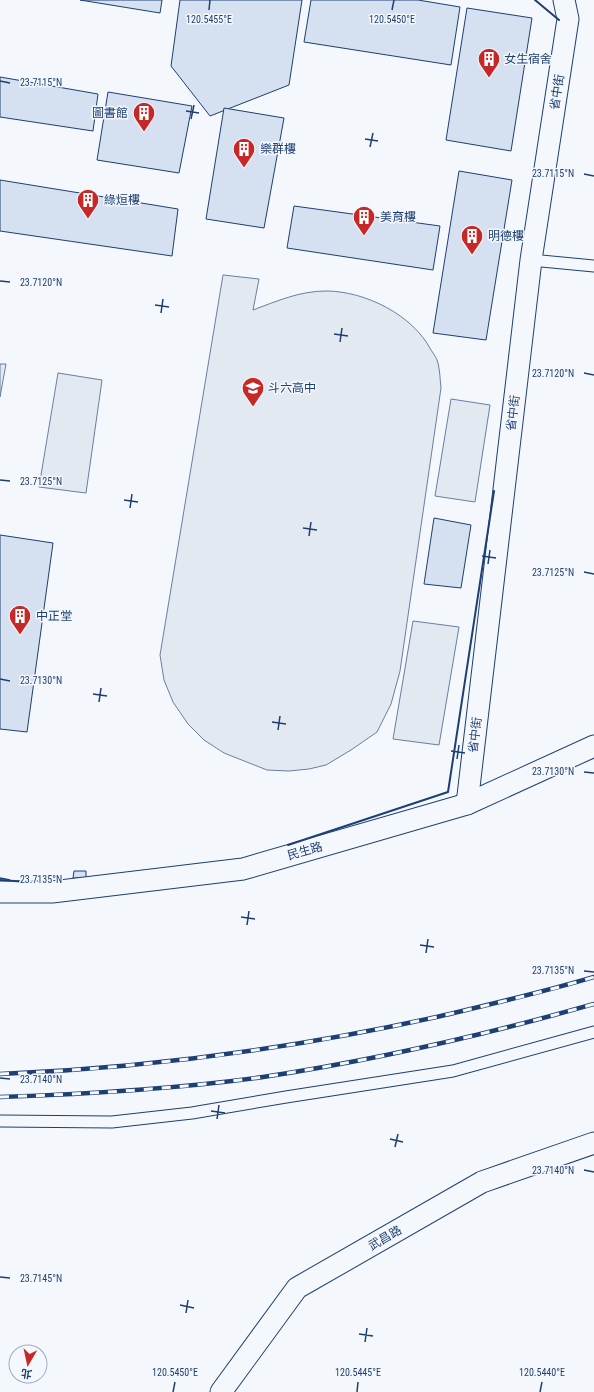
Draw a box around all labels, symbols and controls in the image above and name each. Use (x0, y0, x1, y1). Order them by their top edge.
text: 120.5455°E (186, 14, 232, 25)
text: 120.5450°E (369, 14, 415, 25)
building icon: 女生宿舍 (476, 46, 502, 79)
place label: 女生宿舍 (504, 52, 552, 66)
street label: 省中街 (547, 73, 567, 111)
text: 23.7115°N (20, 77, 62, 88)
building icon: 圖書館 (131, 100, 157, 133)
place label: 圖書館 (92, 106, 128, 120)
building icon: 樂群樓 (231, 136, 257, 169)
place label: 樂群樓 (260, 142, 296, 156)
text: 23.7115°N (532, 168, 574, 179)
building icon: 綠烜樓 (75, 187, 101, 220)
place label: 綠烜樓 (104, 193, 140, 207)
building icon: 美育樓 (351, 204, 377, 237)
place label: 美育樓 (380, 210, 416, 224)
building icon: 明德樓 (459, 223, 485, 256)
place label: 明德樓 (488, 229, 524, 243)
text: 23.7120°N (20, 277, 62, 288)
text: 23.7120°N (532, 368, 574, 379)
school or university icon: 斗六高中 (240, 375, 266, 408)
place label: 斗六高中 (268, 381, 316, 395)
street label: 省中街 (504, 394, 522, 432)
text: 23.7125°N (20, 476, 62, 487)
text: 23.7125°N (532, 567, 574, 578)
building icon: 中正堂 (7, 603, 33, 636)
place label: 中正堂 (36, 609, 72, 623)
text: 23.7130°N (20, 675, 62, 686)
street label: 省中街 (466, 716, 484, 754)
text: 23.7130°N (532, 766, 574, 777)
street label: 民生路 (286, 839, 324, 863)
text: 23.7135°N (20, 874, 62, 885)
text: 23.7135°N (532, 965, 574, 976)
text: 23.7140°N (20, 1074, 62, 1085)
text: 23.7140°N (532, 1165, 574, 1176)
street label: 武昌路 (366, 1223, 404, 1253)
text: 23.7145°N (20, 1273, 62, 1284)
north arrow (8, 1344, 48, 1384)
text: 北 (20, 1366, 33, 1381)
text: 120.5450°E (152, 1367, 198, 1378)
text: 120.5445°E (335, 1367, 381, 1378)
text: 120.5440°E (519, 1367, 565, 1378)

